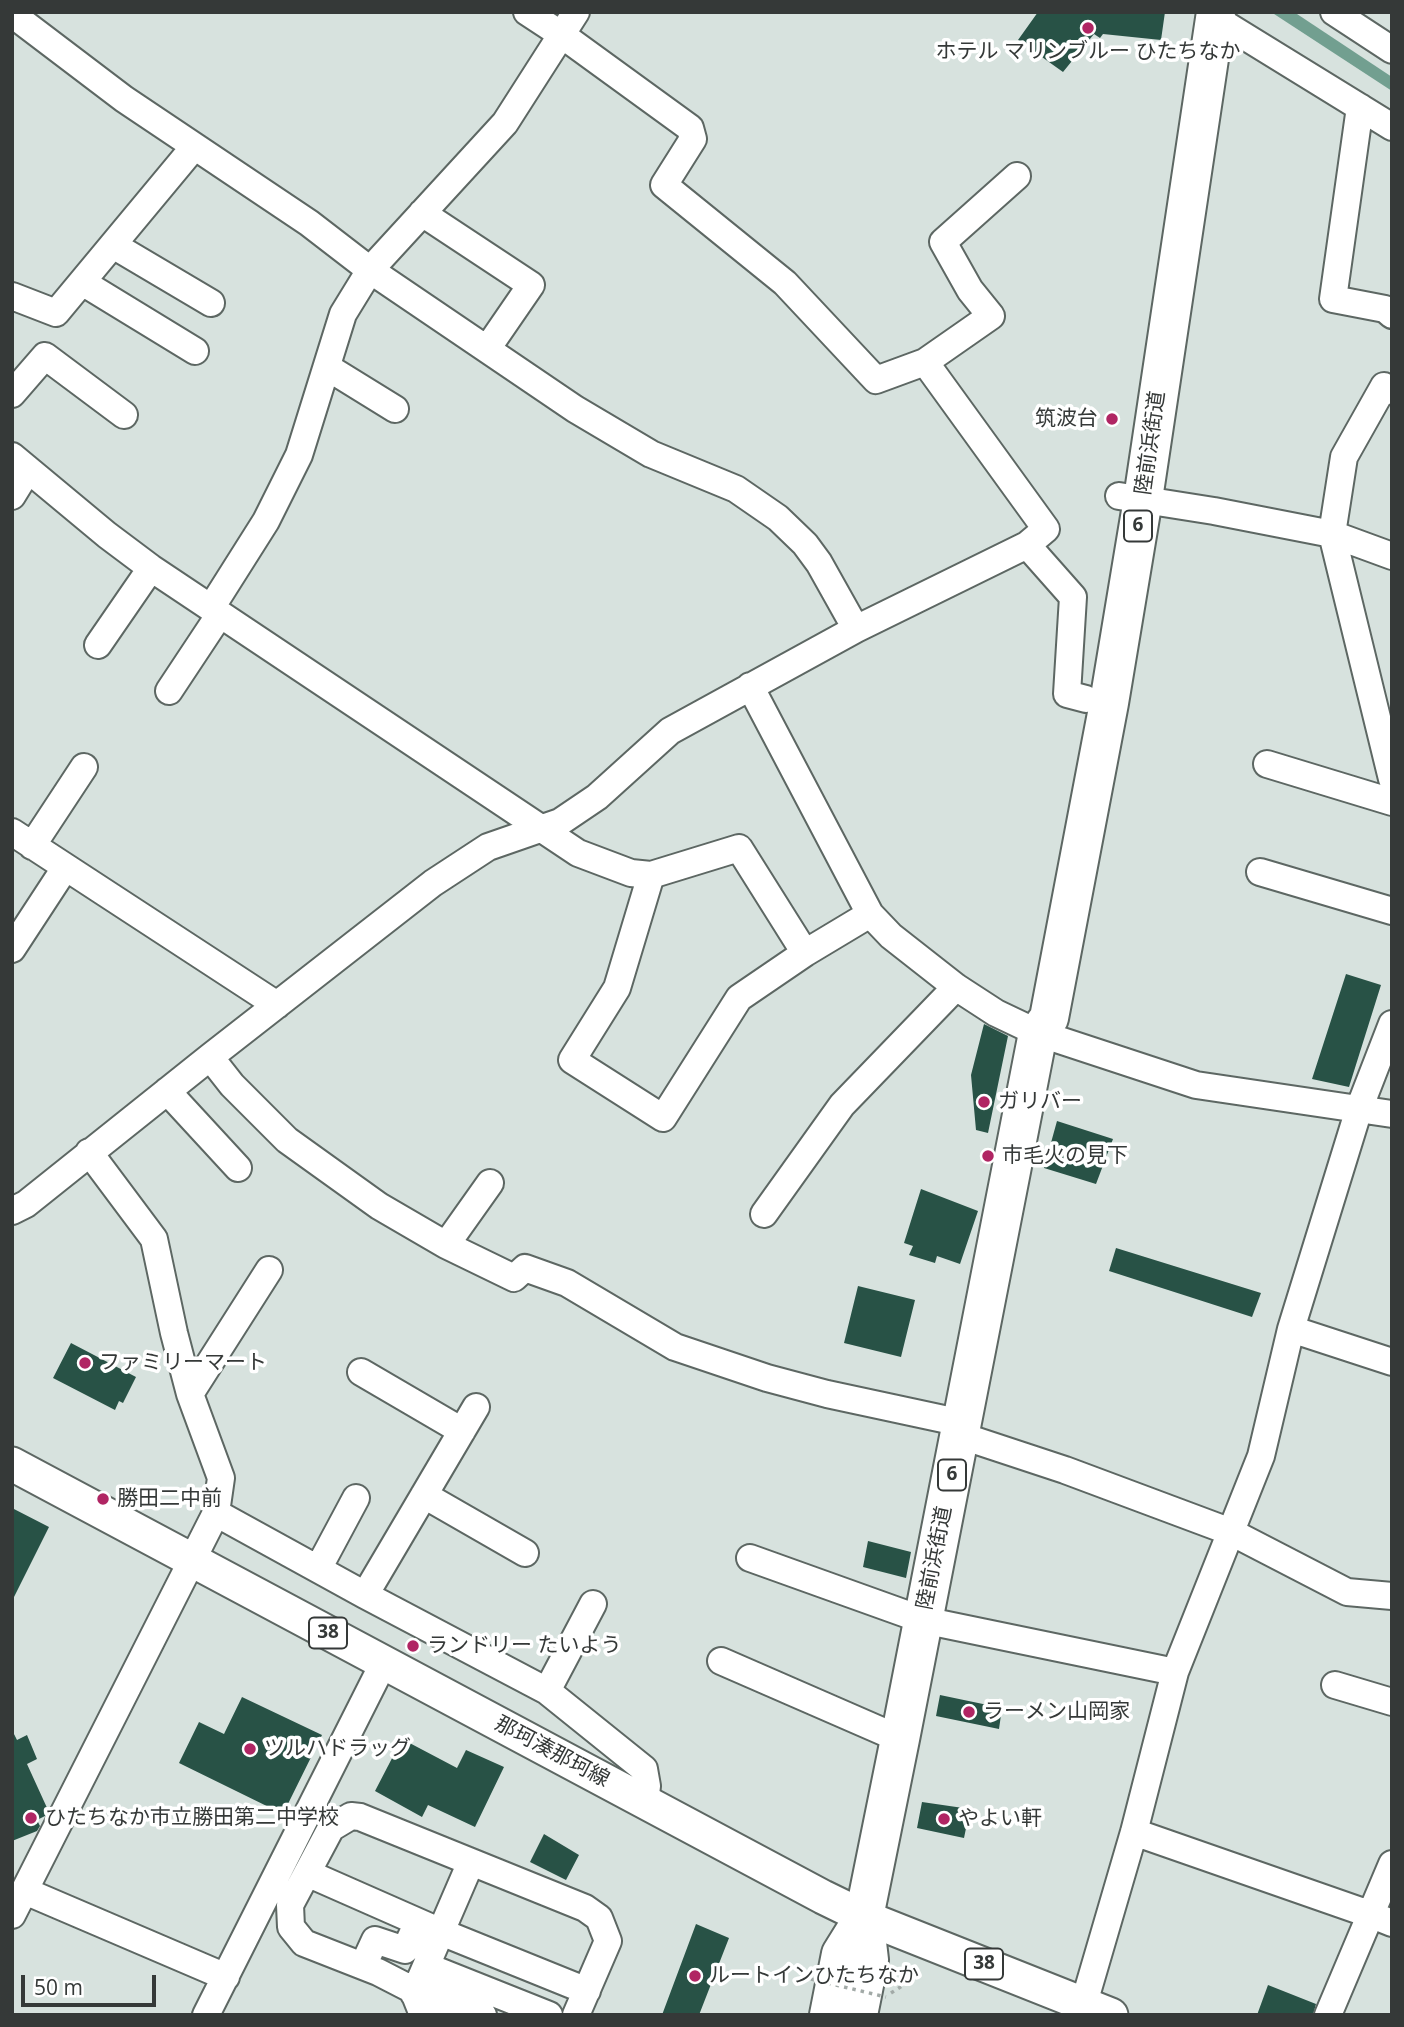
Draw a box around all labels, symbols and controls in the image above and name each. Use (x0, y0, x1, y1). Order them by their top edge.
marker: ホテル マリンブルー ひたちなか (1080, 20, 1096, 36)
place label: ホテル マリンブルー ひたちなか (936, 39, 1240, 65)
street label: 陸前浜街道 (1131, 389, 1171, 497)
place label: 筑波台 (1035, 406, 1098, 432)
marker: 筑波台 (1104, 411, 1120, 427)
road number: 6 (1124, 510, 1152, 541)
place label: ガリバー (998, 1089, 1082, 1115)
marker: ガリバー (976, 1094, 992, 1110)
place label: 市毛火の見下 (1002, 1143, 1128, 1169)
marker: 市毛火の見下 (980, 1148, 996, 1164)
place label: ファミリーマート (99, 1350, 267, 1376)
marker: ファミリーマート (77, 1355, 93, 1371)
road number: 6 (938, 1460, 966, 1490)
place label: 勝田二中前 (117, 1486, 222, 1512)
marker: 勝田二中前 (95, 1491, 111, 1507)
street label: 陸前浜街道 (913, 1504, 957, 1612)
road number: 38 (309, 1618, 347, 1648)
place label: ランドリー たいよう (427, 1633, 621, 1659)
marker: ランドリー たいよう (405, 1638, 421, 1654)
place label: ラーメン山岡家 (983, 1699, 1130, 1725)
marker: ラーメン山岡家 (961, 1704, 977, 1720)
street label: 那珂湊那珂線 (490, 1711, 614, 1793)
place label: ツルハドラッグ (264, 1736, 411, 1762)
marker: ツルハドラッグ (242, 1741, 258, 1757)
place label: ひたちなか市立勝田第二中学校 (45, 1805, 339, 1831)
place label: やよい軒 (958, 1806, 1042, 1832)
marker: ひたちなか市立勝田第二中学校 (23, 1810, 39, 1826)
marker: やよい軒 (936, 1811, 952, 1827)
road number: 38 (965, 1948, 1003, 1980)
scale bar (24, 1960, 159, 2004)
place label: ルートインひたちなか (709, 1963, 919, 1989)
marker: ルートインひたちなか (687, 1968, 703, 1984)
text: 50 m (34, 1973, 83, 2001)

